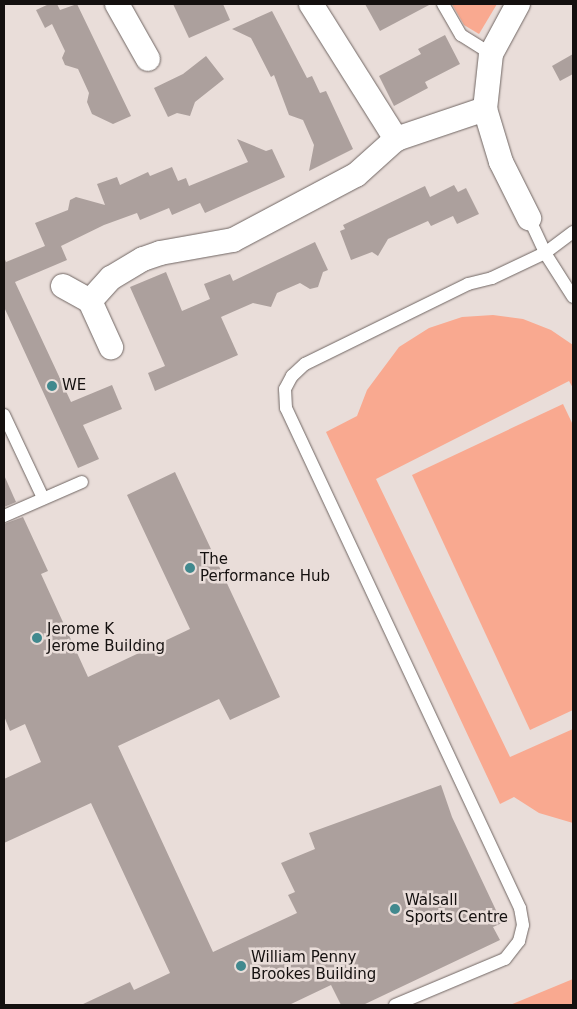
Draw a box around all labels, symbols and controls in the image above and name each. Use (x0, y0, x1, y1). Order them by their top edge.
place label: WE (62, 377, 86, 395)
marker: WE (46, 380, 58, 392)
place label: The Performance Hub (200, 550, 330, 585)
marker: The Performance Hub (184, 562, 196, 574)
place label: Jerome K Jerome Building (47, 620, 165, 655)
marker: Jerome K Jerome Building (31, 632, 43, 644)
place label: Walsall Sports Centre (405, 891, 508, 926)
marker: Walsall Sports Centre (389, 903, 401, 915)
place label: William Penny Brookes Building (251, 948, 376, 983)
marker: William Penny Brookes Building (235, 960, 247, 972)

